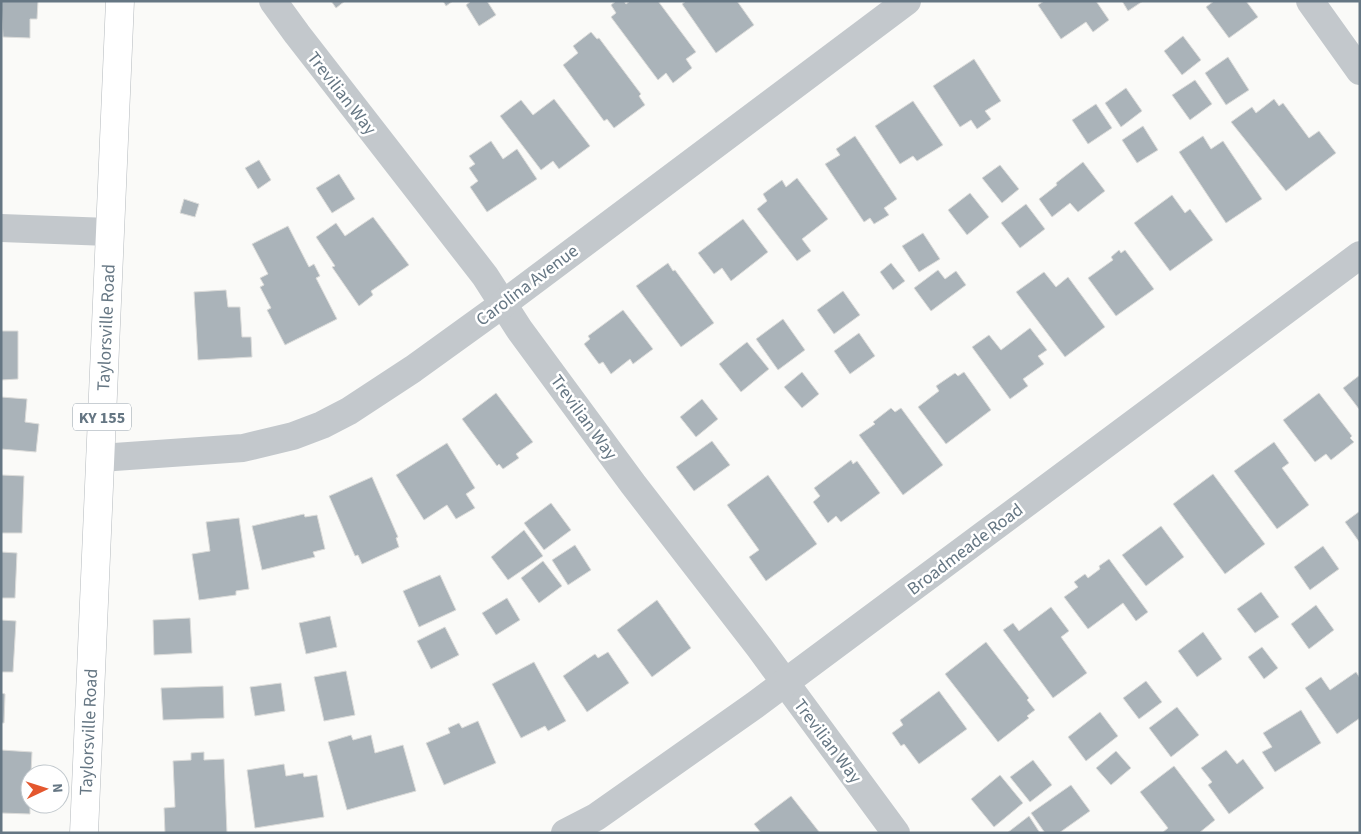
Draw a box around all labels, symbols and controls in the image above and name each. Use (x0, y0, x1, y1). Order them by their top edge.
street label: Trevilian Way (301, 46, 382, 141)
street label: Carolina Avenue (471, 239, 584, 332)
street label: Taylorsville Road (91, 263, 122, 392)
street label: Trevilian Way (544, 370, 623, 465)
road number: KY 155 (73, 404, 131, 431)
street label: Broadmeade Road (902, 498, 1028, 601)
street label: Taylorsville Road (74, 668, 104, 796)
street label: Trevilian Way (788, 694, 868, 789)
north arrow (20, 764, 70, 814)
text: N (47, 783, 67, 794)

